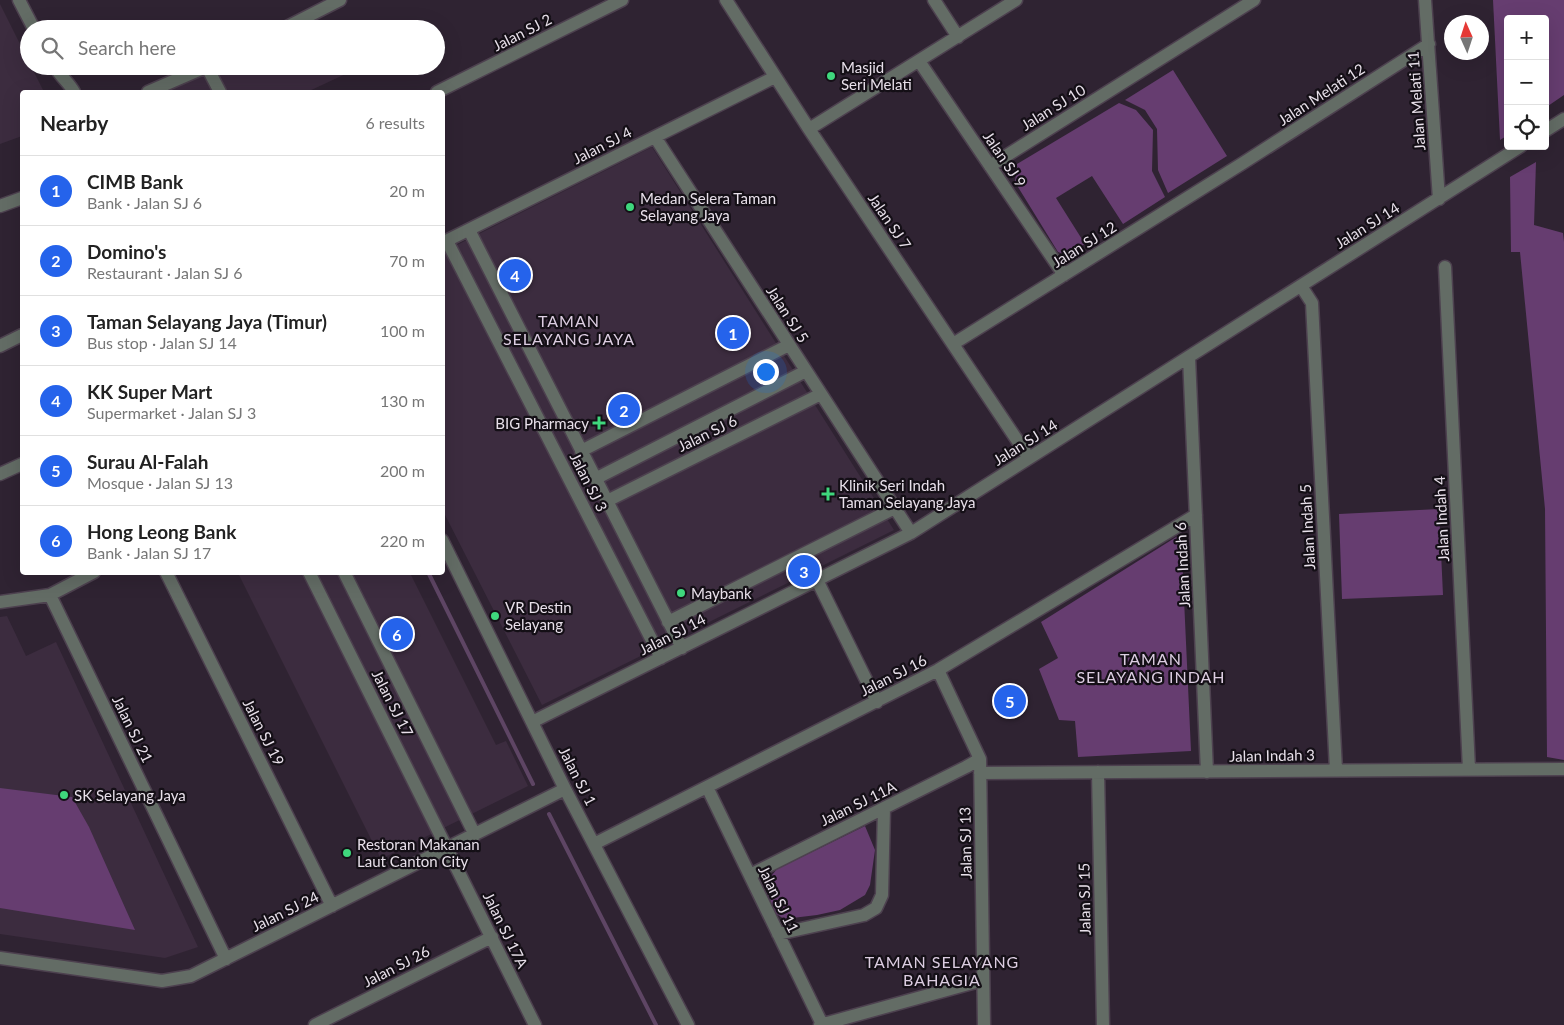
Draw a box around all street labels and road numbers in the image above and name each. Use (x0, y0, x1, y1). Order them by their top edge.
street label: Jalan SJ 2 (490, 10, 554, 54)
street label: Jalan Melati 11 (1404, 51, 1428, 151)
street label: Jalan Melati 12 (1274, 59, 1368, 129)
street label: Jalan SJ 10 (1018, 80, 1089, 134)
street label: Jalan SJ 4 (570, 122, 635, 167)
street label: Jalan SJ 9 (980, 128, 1030, 190)
street label: Jalan SJ 7 (865, 190, 915, 253)
street label: Jalan SJ 14 (1332, 198, 1403, 252)
street label: Jalan SJ 12 (1049, 217, 1119, 271)
street label: Jalan SJ 5 (763, 282, 813, 346)
street label: Jalan SJ 6 (674, 411, 740, 455)
street label: Jalan SJ 14 (990, 415, 1061, 469)
street label: Jalan SJ 3 (567, 450, 611, 514)
street label: Jalan Indah 4 (1430, 475, 1452, 562)
street label: Jalan Indah 5 (1296, 484, 1318, 570)
street label: Jalan Indah 6 (1171, 521, 1193, 608)
street label: Jalan SJ 14 (636, 609, 709, 658)
street label: Jalan SJ 16 (857, 650, 930, 699)
street label: Jalan SJ 17 (369, 667, 418, 740)
street label: Jalan SJ 21 (109, 693, 157, 765)
street label: Jalan SJ 19 (240, 696, 288, 768)
street label: Jalan SJ 1 (556, 744, 600, 808)
street label: Jalan Indah 3 (1229, 745, 1315, 765)
street label: Jalan SJ 11A (817, 776, 900, 829)
street label: Jalan SJ 13 (955, 807, 975, 879)
street label: Jalan SJ 11 (755, 863, 803, 935)
street label: Jalan SJ 15 (1074, 863, 1094, 935)
street label: Jalan SJ 24 (249, 887, 322, 935)
street label: Jalan SJ 17A (480, 889, 533, 972)
street label: Jalan SJ 26 (360, 941, 433, 990)

